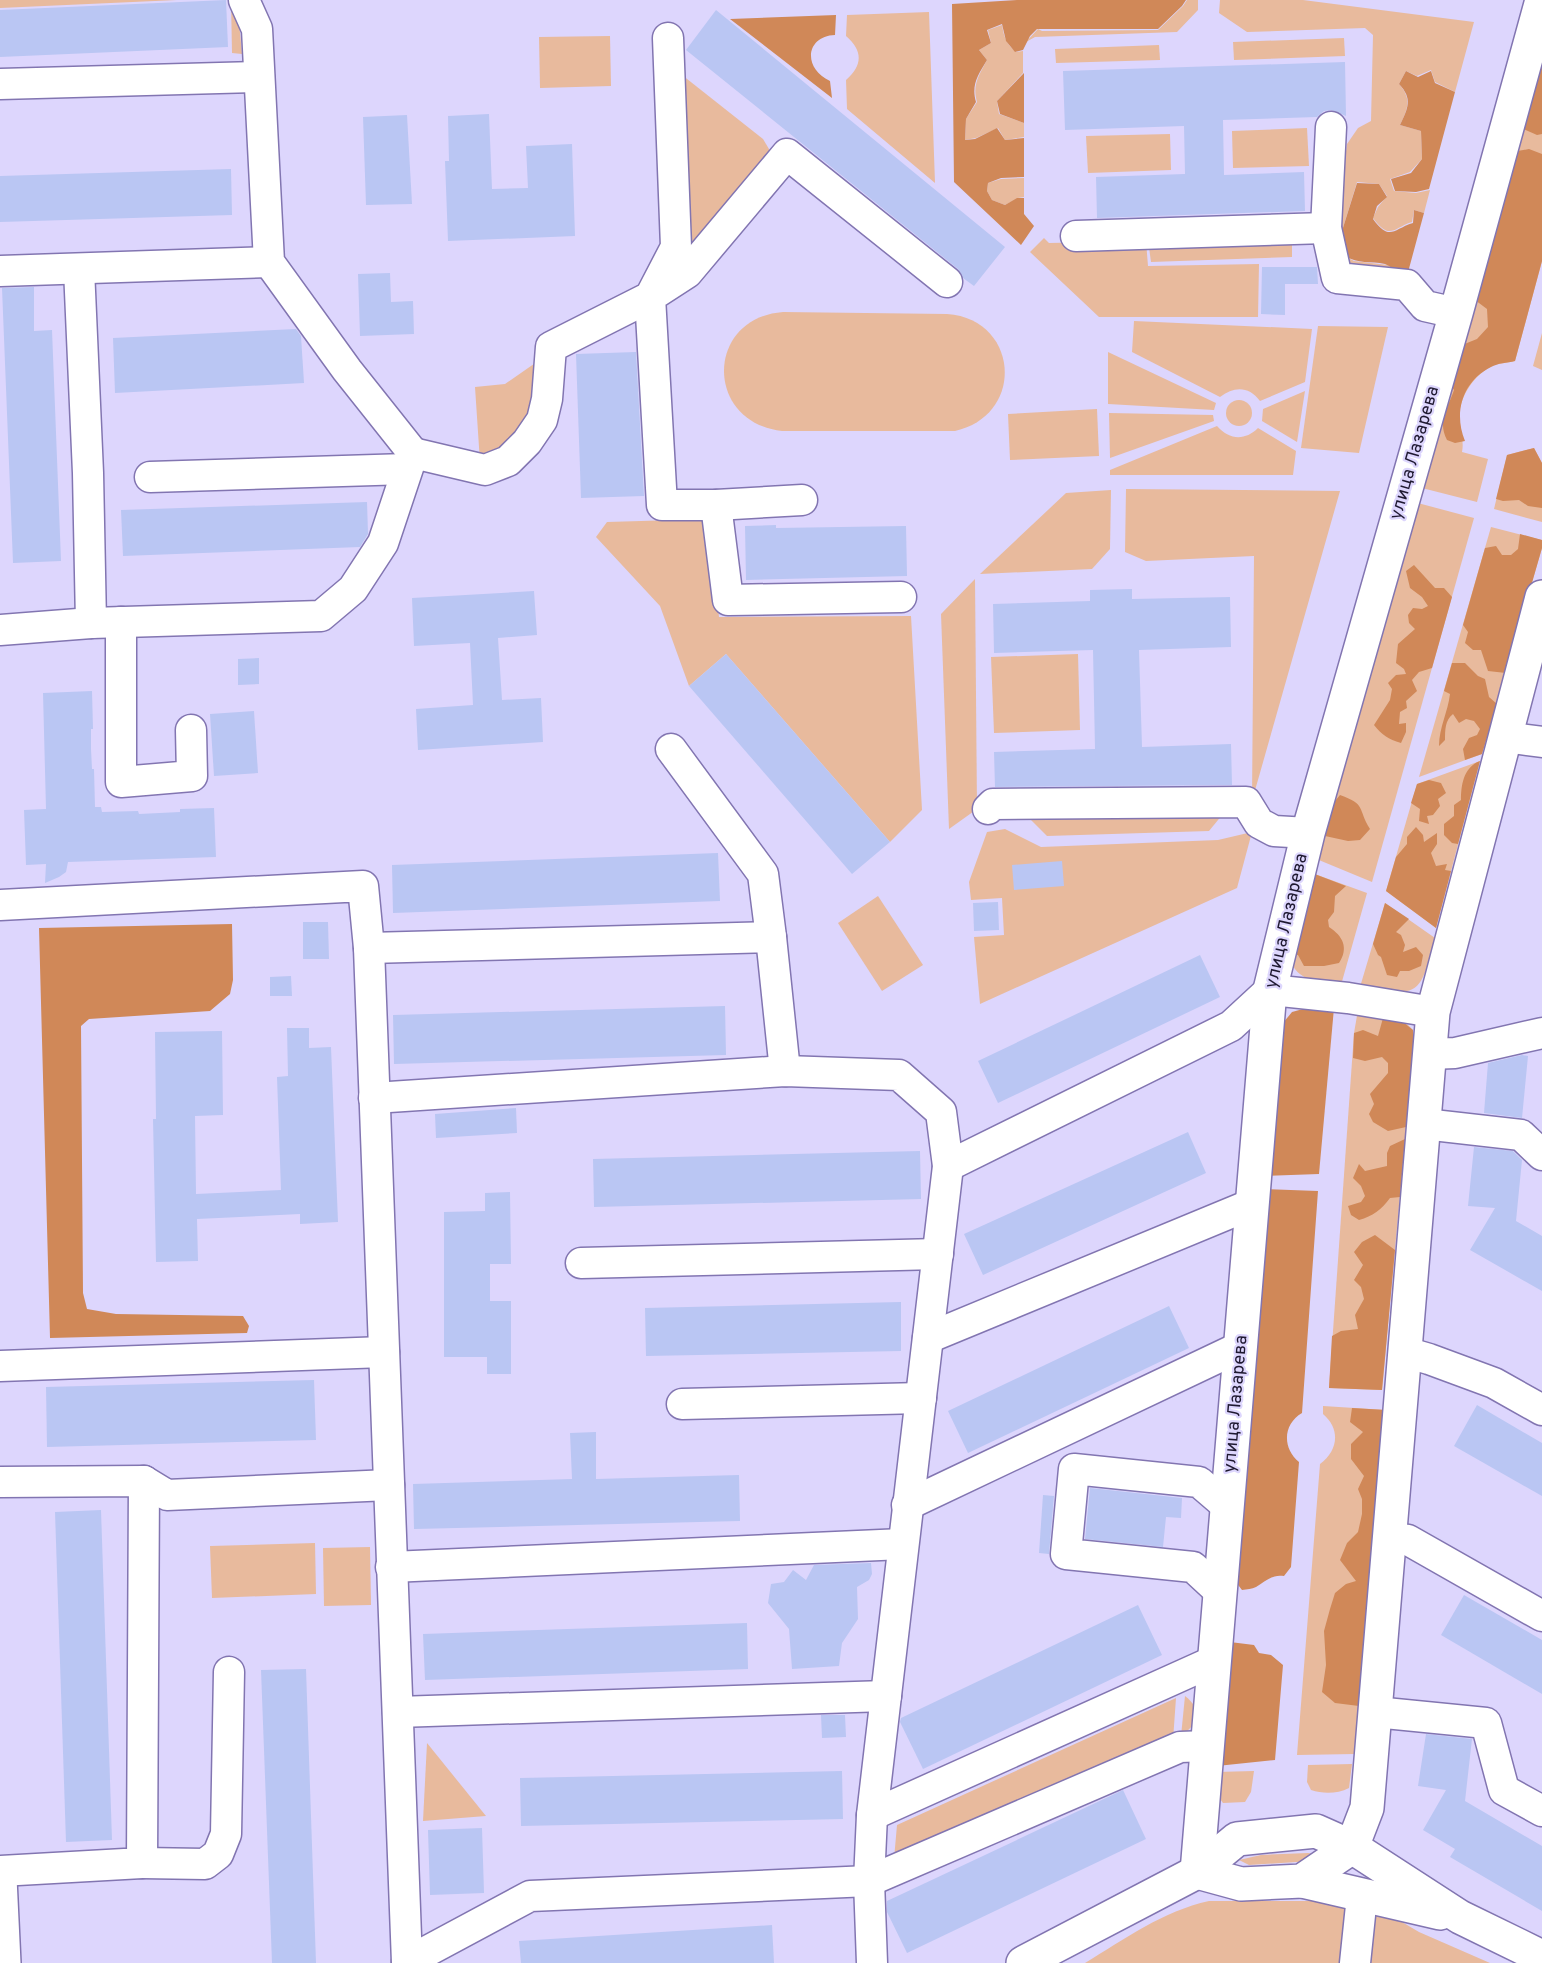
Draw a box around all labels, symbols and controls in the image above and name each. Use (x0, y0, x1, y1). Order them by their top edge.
street label: улица Лазарева (1385, 383, 1445, 523)
street label: улица Лазарева (1260, 851, 1314, 991)
street label: улица Лазарева (1219, 1334, 1253, 1474)

